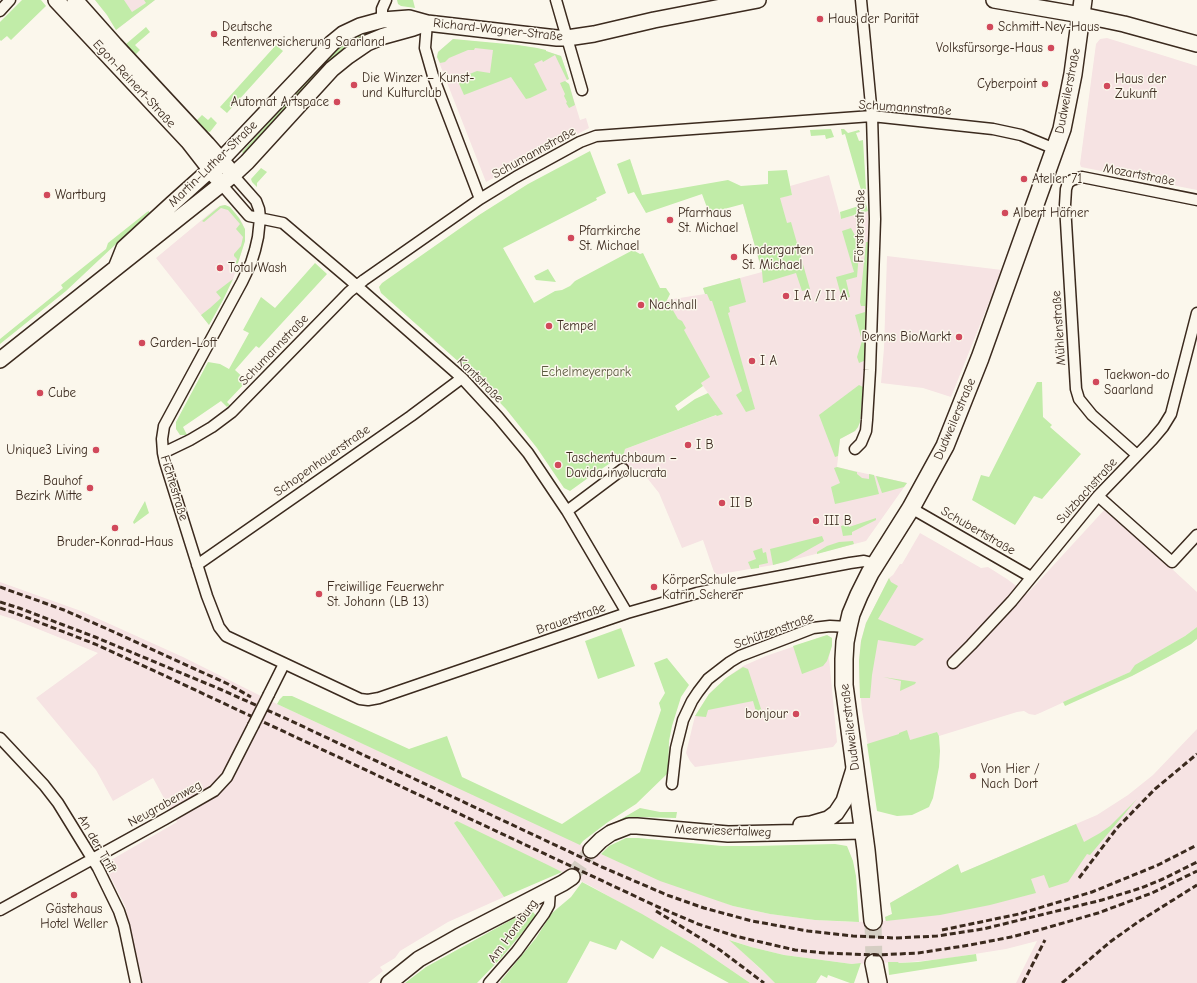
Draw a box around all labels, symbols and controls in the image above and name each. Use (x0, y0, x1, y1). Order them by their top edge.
place label: Haus der Parität (828, 11, 919, 27)
marker: Haus der Parität (815, 14, 825, 24)
street label: Richard-Wagner-Straße (432, 15, 564, 45)
place label: Deutsche Rentenversicherung Saarland (222, 19, 385, 50)
place label: Schmitt-Ney-Haus (998, 19, 1099, 35)
marker: Schmitt-Ney-Haus (985, 22, 995, 32)
marker: Deutsche Rentenversicherung Saarland (209, 29, 219, 39)
street label: Egon-Reinert-Straße (89, 37, 179, 131)
place label: Volksfürsorge-Haus (936, 40, 1043, 56)
marker: Volksfürsorge-Haus (1046, 43, 1056, 53)
street label: Dudweilerstraße (1052, 47, 1084, 135)
place label: Die Winzer – Kunst- und Kulturclub (362, 70, 474, 101)
place label: Haus der Zukunft (1115, 71, 1166, 102)
place label: Cyberpoint (977, 76, 1037, 92)
marker: Cyberpoint (1040, 79, 1050, 89)
marker: Die Winzer – Kunst- und Kulturclub (349, 80, 359, 90)
marker: Haus der Zukunft (1102, 81, 1112, 91)
place label: Automat Artspace (231, 94, 329, 110)
marker: Automat Artspace (332, 97, 342, 107)
street label: Schumannstraße (858, 97, 952, 119)
street label: Martin-Luther-Straße (165, 117, 261, 211)
street label: Schumannstraße (490, 124, 578, 182)
street label: Mozartstraße (1102, 160, 1176, 190)
place label: Atelier 71 (1032, 171, 1083, 187)
marker: Atelier 71 (1019, 174, 1029, 184)
place label: Wartburg (55, 187, 106, 203)
street label: Försterstraße (852, 189, 868, 263)
marker: Wartburg (42, 190, 52, 200)
place label: Pfarrhaus St. Michael (678, 205, 738, 236)
place label: Albert Häfner (1013, 205, 1089, 221)
marker: Albert Häfner (1000, 208, 1010, 218)
marker: Pfarrhaus St. Michael (665, 215, 675, 225)
place label: Pfarrkirche St. Michael (579, 223, 640, 254)
marker: Pfarrkirche St. Michael (566, 233, 576, 243)
place label: Kindergarten St. Michael (742, 242, 813, 273)
marker: Kindergarten St. Michael (729, 252, 739, 262)
place label: Total Wash (228, 260, 287, 276)
marker: Total Wash (215, 263, 225, 273)
place label: I A / II A (794, 288, 847, 304)
street label: Mühlenstraße (1049, 290, 1069, 366)
marker: I A / II A (781, 291, 791, 301)
place label: Nachhall (649, 297, 697, 313)
marker: Nachhall (636, 300, 646, 310)
street label: Schumannstraße (236, 311, 312, 389)
place label: Tempel (557, 318, 596, 334)
marker: Tempel (544, 321, 554, 331)
place label: Denns BioMarkt (862, 329, 951, 345)
marker: Denns BioMarkt (954, 332, 964, 342)
place label: Garden-Loft (150, 335, 217, 351)
marker: Garden-Loft (137, 338, 147, 348)
place label: I A (760, 353, 777, 369)
street label: Kantstraße (454, 354, 506, 406)
marker: I A (747, 356, 757, 366)
park label: Echelmeyerpark (541, 364, 631, 380)
place label: Taekwon-do Saarland (1104, 367, 1170, 398)
street label: Dudweilerstraße (931, 376, 979, 462)
marker: Taekwon-do Saarland (1091, 377, 1101, 387)
place label: Cube (48, 385, 76, 401)
marker: Cube (35, 388, 45, 398)
street label: Schopenhauerstraße (271, 422, 373, 500)
place label: I B (696, 437, 713, 453)
marker: I B (683, 440, 693, 450)
place label: Unique3 Living (6, 442, 88, 458)
marker: Unique3 Living (91, 445, 101, 455)
place label: Taschentuchbaum – Davida involucrata (566, 450, 677, 481)
street label: Fichtestraße (157, 453, 191, 523)
street label: Sulzbachstraße (1053, 455, 1121, 527)
marker: Taschentuchbaum – Davida involucrata (553, 460, 563, 470)
place label: Bauhof Bezirk Mitte (16, 473, 82, 504)
marker: Bauhof Bezirk Mitte (85, 483, 95, 493)
place label: II B (730, 495, 753, 511)
marker: II B (717, 498, 727, 508)
street label: Schubertstraße (938, 503, 1018, 559)
place label: III B (824, 513, 852, 529)
marker: III B (811, 516, 821, 526)
marker: Bruder-Konrad-Haus (110, 523, 120, 533)
place label: Bruder-Konrad-Haus (57, 534, 173, 550)
place label: KörperSchule Katrin Scherer (662, 572, 743, 603)
place label: Freiwillige Feuerwehr St. Johann (LB 13) (327, 579, 444, 610)
marker: KörperSchule Katrin Scherer (649, 582, 659, 592)
marker: Freiwillige Feuerwehr St. Johann (LB 13) (314, 589, 324, 599)
street label: Brauerstraße (534, 600, 608, 638)
street label: Schützenstraße (732, 609, 816, 653)
street label: Dudweilerstraße (837, 683, 863, 771)
place label: bonjour (745, 706, 788, 722)
marker: bonjour (791, 709, 801, 719)
place label: Von Hier / Nach Dort (981, 761, 1040, 792)
marker: Von Hier / Nach Dort (968, 771, 978, 781)
street label: Neugrabenweg (125, 777, 205, 831)
street label: An der Trift (74, 812, 120, 876)
street label: Meerwiesertalweg (674, 822, 772, 840)
marker: Gästehaus Hotel Weller (69, 890, 79, 900)
street label: Am Homburg (485, 896, 541, 966)
place label: Gästehaus Hotel Weller (40, 901, 108, 932)

